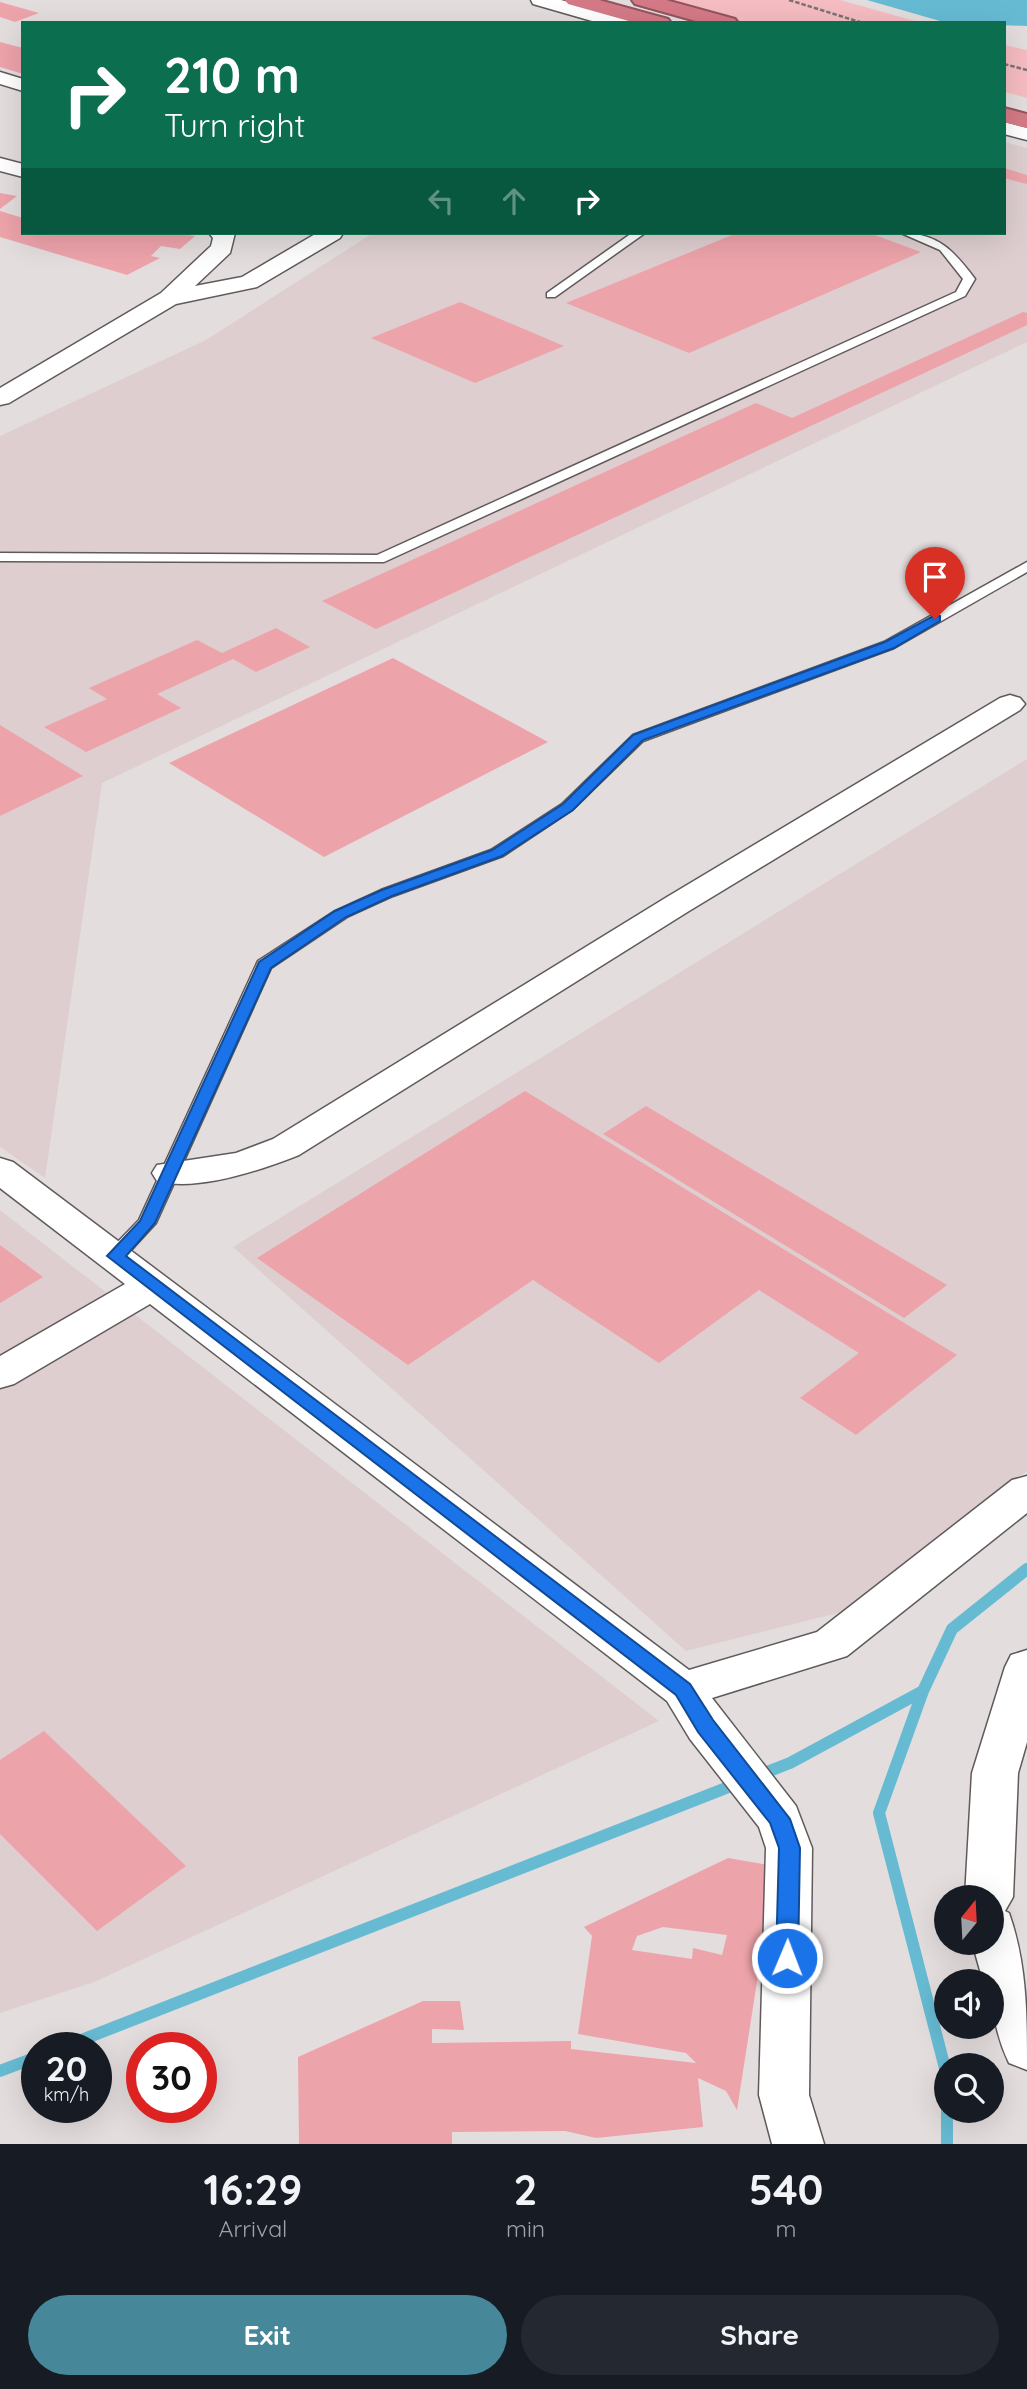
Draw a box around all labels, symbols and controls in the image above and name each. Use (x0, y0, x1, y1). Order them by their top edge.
text: 210 m (164, 44, 300, 105)
icon: right (49, 49, 140, 140)
text: Turn right (164, 105, 305, 145)
icon: left (422, 182, 460, 220)
icon: ahead (495, 182, 533, 220)
icon: right (568, 182, 606, 220)
pin (905, 547, 965, 619)
icon: arrive (916, 558, 954, 596)
north arrow (934, 1885, 1004, 1955)
map controls (934, 1885, 1004, 2123)
position arrow (750, 1921, 824, 1995)
button: sound (934, 1969, 1004, 2039)
speed limit sign: 30 (126, 2032, 217, 2123)
text: 20 (46, 2046, 87, 2090)
button: search (934, 2053, 1004, 2123)
text: km/h (44, 2083, 89, 2106)
text: 16:29 (204, 2163, 302, 2216)
text: 2 (514, 2163, 538, 2216)
text: 540 (749, 2163, 823, 2216)
text: Arrival (219, 2214, 287, 2243)
text: min (506, 2214, 545, 2243)
text: m (776, 2214, 797, 2243)
button: Exit (28, 2295, 507, 2375)
button: Share (521, 2295, 999, 2375)

